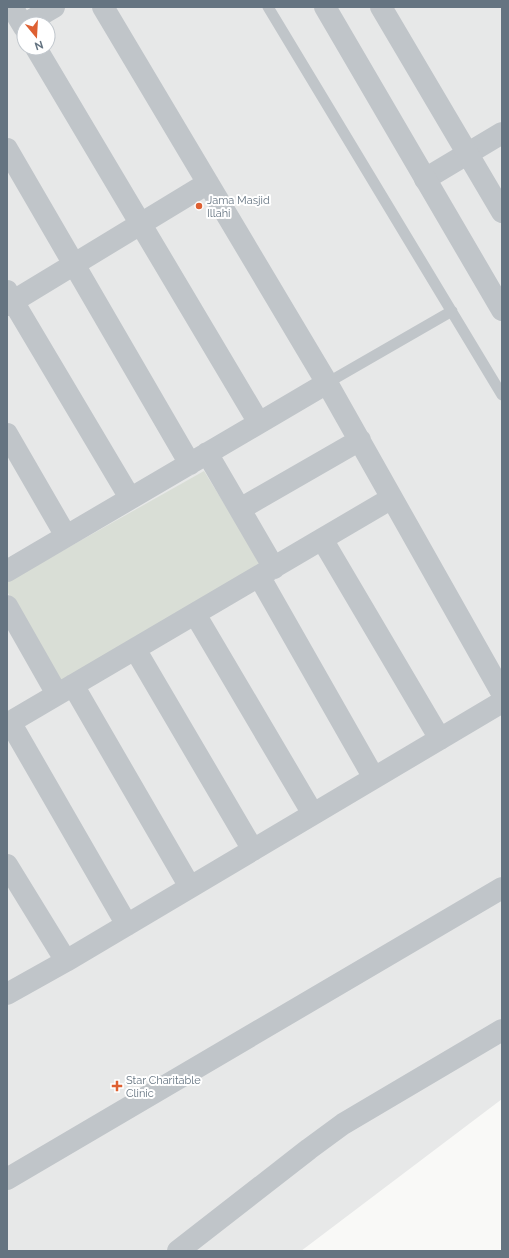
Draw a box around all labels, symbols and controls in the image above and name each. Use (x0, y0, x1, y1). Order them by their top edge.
north arrow (16, 16, 56, 56)
text: N (33, 38, 45, 53)
place label: Jama Masjid Illahi (207, 194, 270, 220)
marker: Jama Masjid Illahi (194, 201, 204, 211)
place label: Star Charitable Clinic (126, 1074, 201, 1100)
marker: Star Charitable Clinic (111, 1080, 123, 1092)

